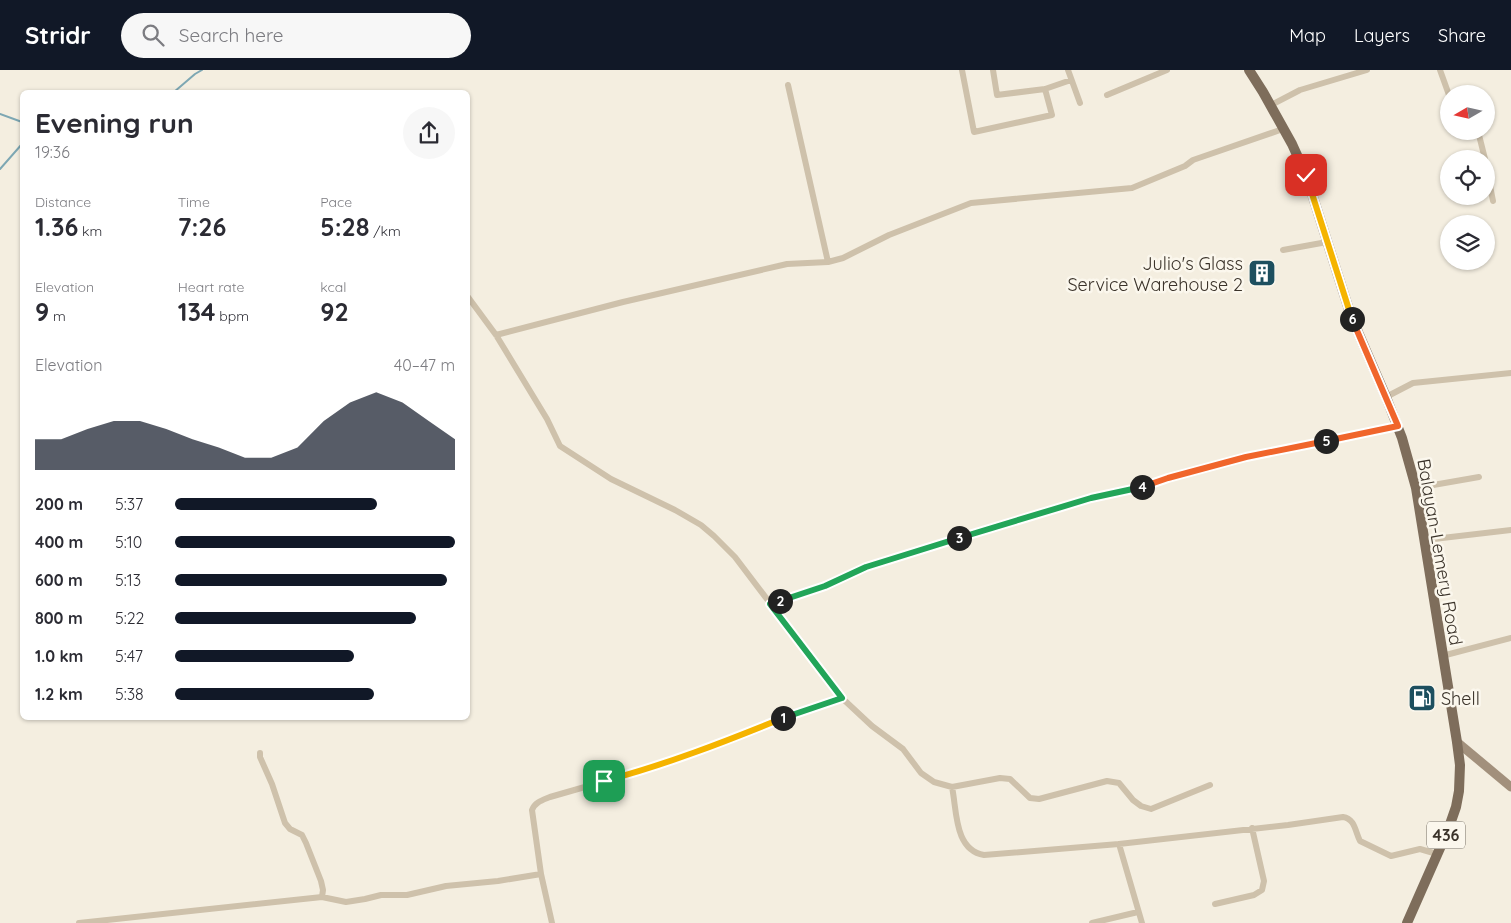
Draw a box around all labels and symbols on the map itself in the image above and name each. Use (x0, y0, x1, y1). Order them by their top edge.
north arrow (1440, 85, 1495, 140)
pin (1285, 154, 1327, 196)
place label: Julio's Glass Service Warehouse 2 (1067, 252, 1243, 296)
building icon: Julio's Glass Service Warehouse 2 (1247, 258, 1277, 288)
pin: 6 (1340, 306, 1364, 332)
pin: 5 (1314, 428, 1338, 454)
street label: Balayan-Lemery Road (1412, 457, 1468, 647)
pin: 4 (1130, 474, 1154, 500)
pin: 3 (946, 526, 972, 550)
pin: 2 (768, 588, 792, 614)
fuel station icon: Shell (1407, 683, 1437, 713)
place label: Shell (1441, 687, 1480, 710)
pin: 1 (770, 706, 796, 730)
pin (583, 760, 625, 802)
road number: 436 (1427, 822, 1465, 848)

